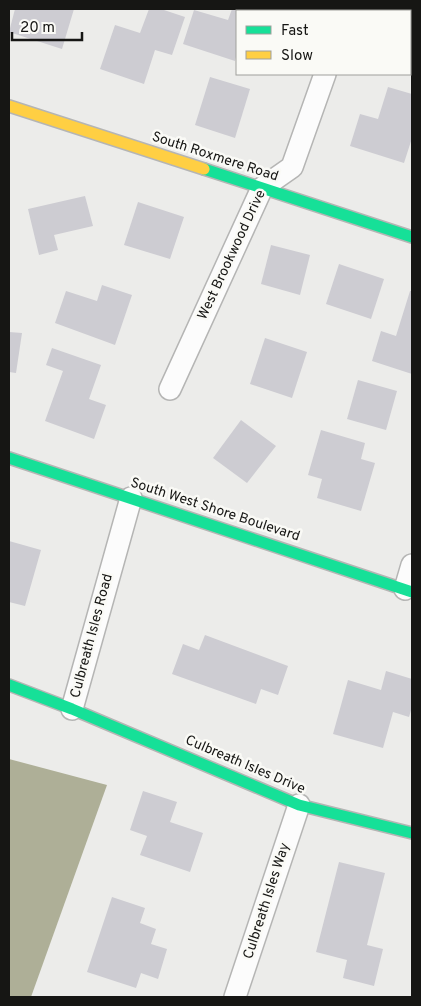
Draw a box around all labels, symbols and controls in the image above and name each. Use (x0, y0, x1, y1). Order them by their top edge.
scale bar (12, 10, 82, 42)
legend (236, 10, 411, 75)
text: 20 m (20, 19, 55, 38)
text: Fast (281, 22, 309, 41)
text: Slow (281, 47, 313, 66)
street label: South Roxmere Road (150, 129, 280, 185)
street label: West Brookwood Drive (194, 187, 270, 323)
street label: South West Shore Boulevard (128, 475, 302, 545)
street label: Culbreath Isles Road (67, 572, 117, 700)
street label: Culbreath Isles Drive (182, 732, 308, 798)
street label: Culbreath Isles Way (240, 841, 294, 961)

